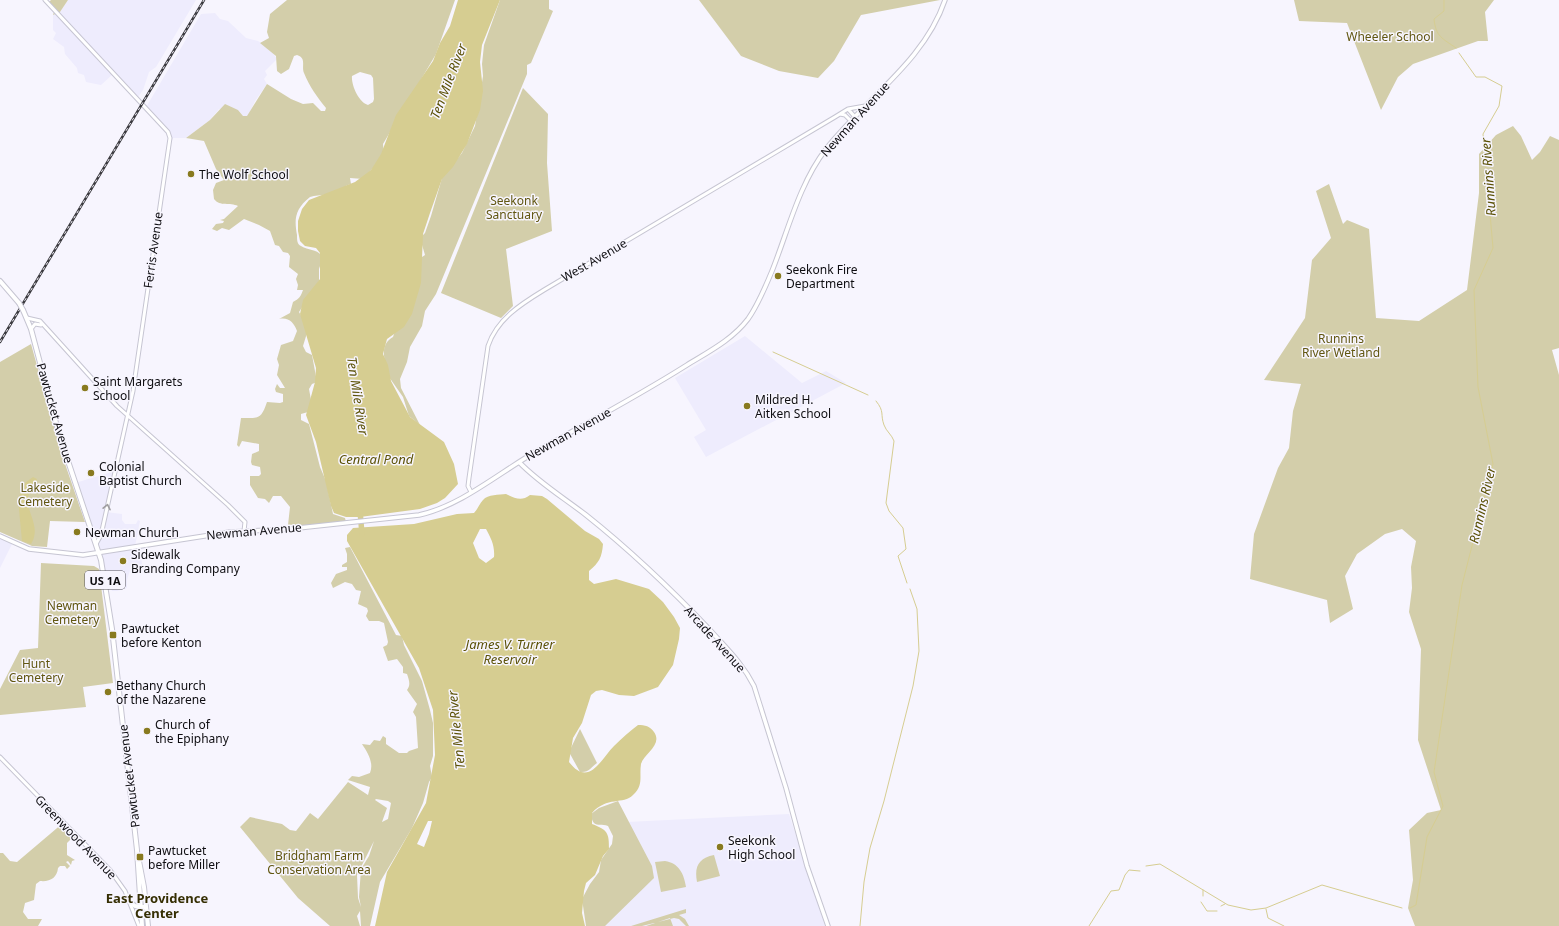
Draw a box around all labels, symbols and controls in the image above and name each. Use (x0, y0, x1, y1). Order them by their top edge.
park label: Wheeler School (1346, 28, 1434, 45)
water label: Ten Mile River (425, 40, 471, 121)
street label: Newman Avenue (817, 78, 893, 160)
water label: Runnins River (1476, 136, 1500, 217)
place label: The Wolf School (199, 166, 289, 183)
marker: The Wolf School (186, 169, 196, 179)
park label: Seekonk Sanctuary (486, 192, 543, 223)
street label: Ferris Avenue (139, 210, 167, 289)
street label: West Avenue (558, 234, 630, 286)
place label: Seekonk Fire Department (786, 261, 858, 292)
marker: Seekonk Fire Department (773, 271, 783, 281)
park label: Runnins River Wetland (1302, 330, 1380, 361)
water label: Ten Mile River (343, 356, 373, 437)
street label: Pawtucket Avenue (33, 361, 78, 465)
place label: Saint Margarets School (93, 373, 183, 404)
marker: Saint Margarets School (80, 383, 90, 393)
place label: Mildred H. Aitken School (755, 391, 831, 422)
marker: Mildred H. Aitken School (742, 401, 752, 411)
street label: Newman Avenue (522, 403, 614, 465)
water label: Central Pond (339, 450, 414, 468)
place label: Colonial Baptist Church (99, 458, 182, 489)
water label: Runnins River (1464, 464, 1500, 545)
marker: Colonial Baptist Church (86, 468, 96, 478)
park label: Lakeside Cemetery (18, 479, 73, 510)
one-way arrow (103, 503, 111, 510)
street label: Newman Avenue (206, 518, 303, 544)
place label: Newman Church (85, 524, 179, 541)
marker: Newman Church (72, 527, 82, 537)
place label: Sidewalk Branding Company (131, 546, 241, 577)
marker: Sidewalk Branding Company (118, 556, 128, 566)
road number: US 1A (85, 571, 125, 589)
park label: Newman Cemetery (45, 597, 100, 628)
street label: Arcade Avenue (680, 602, 750, 676)
place label: Pawtucket before Kenton (121, 620, 202, 651)
marker: Pawtucket before Kenton (108, 630, 118, 640)
water label: James V. Turner Reservoir (463, 635, 555, 668)
park label: Hunt Cemetery (9, 655, 64, 686)
place label: Bethany Church of the Nazarene (116, 677, 206, 708)
marker: Bethany Church of the Nazarene (103, 687, 113, 697)
water label: Ten Mile River (443, 689, 469, 770)
place label: Church of the Epiphany (155, 716, 230, 747)
street label: Pawtucket Avenue (114, 723, 144, 829)
marker: Church of the Epiphany (142, 726, 152, 736)
street label: Greenwood Avenue (31, 791, 121, 883)
place label: Seekonk High School (728, 832, 795, 863)
place label: Pawtucket before Miller (148, 842, 220, 873)
marker: Seekonk High School (715, 842, 725, 852)
park label: Bridgham Farm Conservation Area (267, 847, 371, 878)
marker: Pawtucket before Miller (135, 852, 145, 862)
district label: East Providence Center (106, 889, 208, 922)

